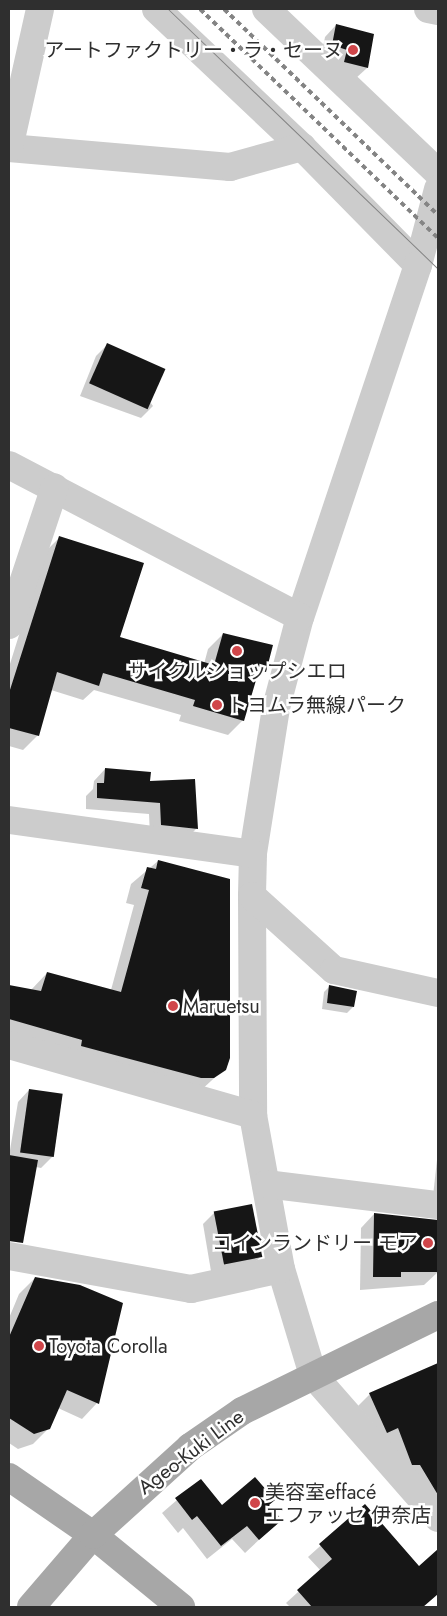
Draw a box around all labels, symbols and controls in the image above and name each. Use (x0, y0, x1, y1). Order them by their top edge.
place label: アートファクトリー・ラ・セーヌ (44, 38, 343, 62)
marker: アートファクトリー・ラ・セーヌ (347, 44, 359, 56)
marker: サイクルショップシエロ (231, 645, 243, 657)
place label: サイクルショップシエロ (127, 659, 347, 683)
place label: トヨムラ無線パーク (227, 693, 407, 717)
marker: トヨムラ無線パーク (211, 699, 223, 711)
place label: Maruetsu (183, 994, 260, 1018)
marker: Maruetsu (167, 1000, 179, 1012)
place label: コインランドリー モア (212, 1231, 418, 1255)
marker: コインランドリー モア (422, 1237, 434, 1249)
place label: Toyota Corolla (49, 1334, 168, 1358)
marker: Toyota Corolla (33, 1340, 45, 1352)
street label: Ageo-Kuki Line (133, 1404, 249, 1500)
place label: 美容室effacé エファッセ 伊奈店 (265, 1480, 431, 1527)
marker: 美容室effacé エファッセ 伊奈店 (249, 1497, 261, 1509)

